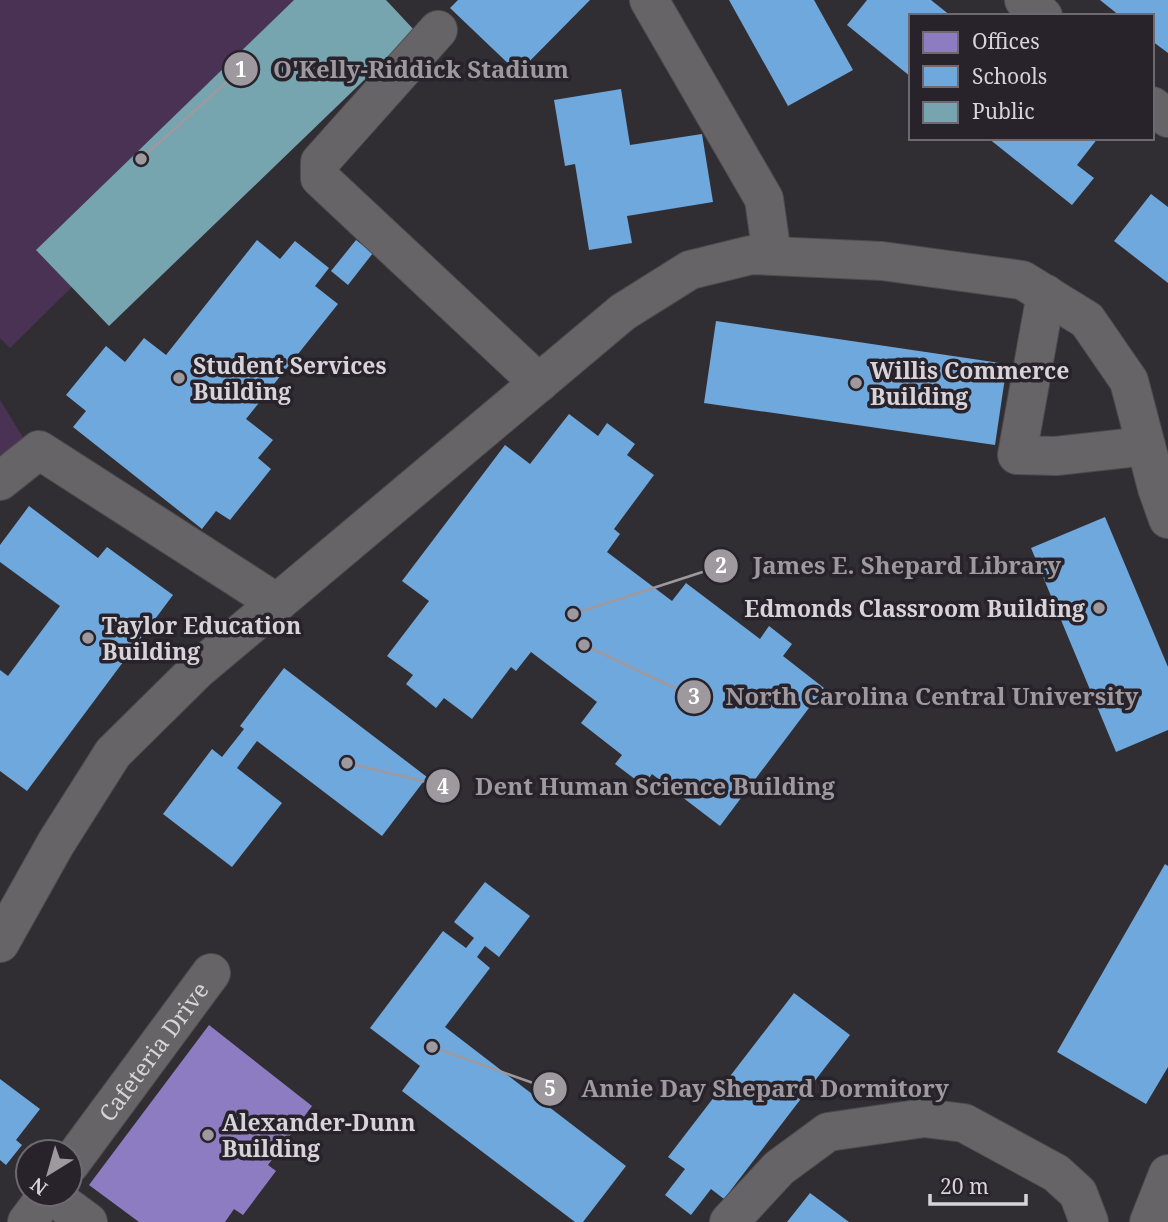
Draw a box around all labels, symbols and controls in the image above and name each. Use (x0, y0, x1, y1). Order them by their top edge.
legend (909, 14, 1154, 140)
text: Offices (972, 27, 1040, 55)
callout: O'Kelly-Riddick Stadium (224, 47, 583, 92)
text: O'Kelly-Riddick Stadium (273, 52, 569, 85)
text: 1 (235, 55, 247, 83)
text: Schools (972, 62, 1047, 90)
text: Public (972, 97, 1034, 125)
place label: Student Services Building (193, 349, 387, 407)
place label: Willis Commerce Building (870, 354, 1069, 412)
marker: Student Services Building (171, 370, 187, 386)
marker: Willis Commerce Building (848, 375, 864, 391)
callout: James E. Shepard Library (704, 543, 1076, 588)
text: James E. Shepard Library (752, 548, 1061, 581)
text: 2 (715, 551, 727, 579)
place label: Edmonds Classroom Building (744, 592, 1085, 624)
marker: Edmonds Classroom Building (1091, 600, 1107, 616)
place label: Taylor Education Building (102, 609, 301, 667)
marker: Taylor Education Building (80, 630, 96, 646)
callout: North Carolina Central University (676, 674, 1152, 719)
text: North Carolina Central University (726, 679, 1139, 712)
text: 3 (688, 682, 700, 710)
callout: Dent Human Science Building (426, 764, 849, 809)
text: Dent Human Science Building (475, 769, 836, 802)
text: 4 (437, 772, 449, 800)
street label: Cafeteria Drive (91, 975, 215, 1128)
callout: Annie Day Shepard Dormitory (532, 1066, 963, 1111)
text: Annie Day Shepard Dormitory (581, 1071, 949, 1104)
text: 5 (544, 1074, 556, 1102)
place label: Alexander-Dunn Building (222, 1106, 415, 1164)
marker: Alexander-Dunn Building (200, 1127, 216, 1143)
north arrow (14, 1138, 84, 1208)
scale bar (930, 1162, 1026, 1206)
text: N (25, 1172, 53, 1201)
text: 20 m (940, 1172, 989, 1200)

